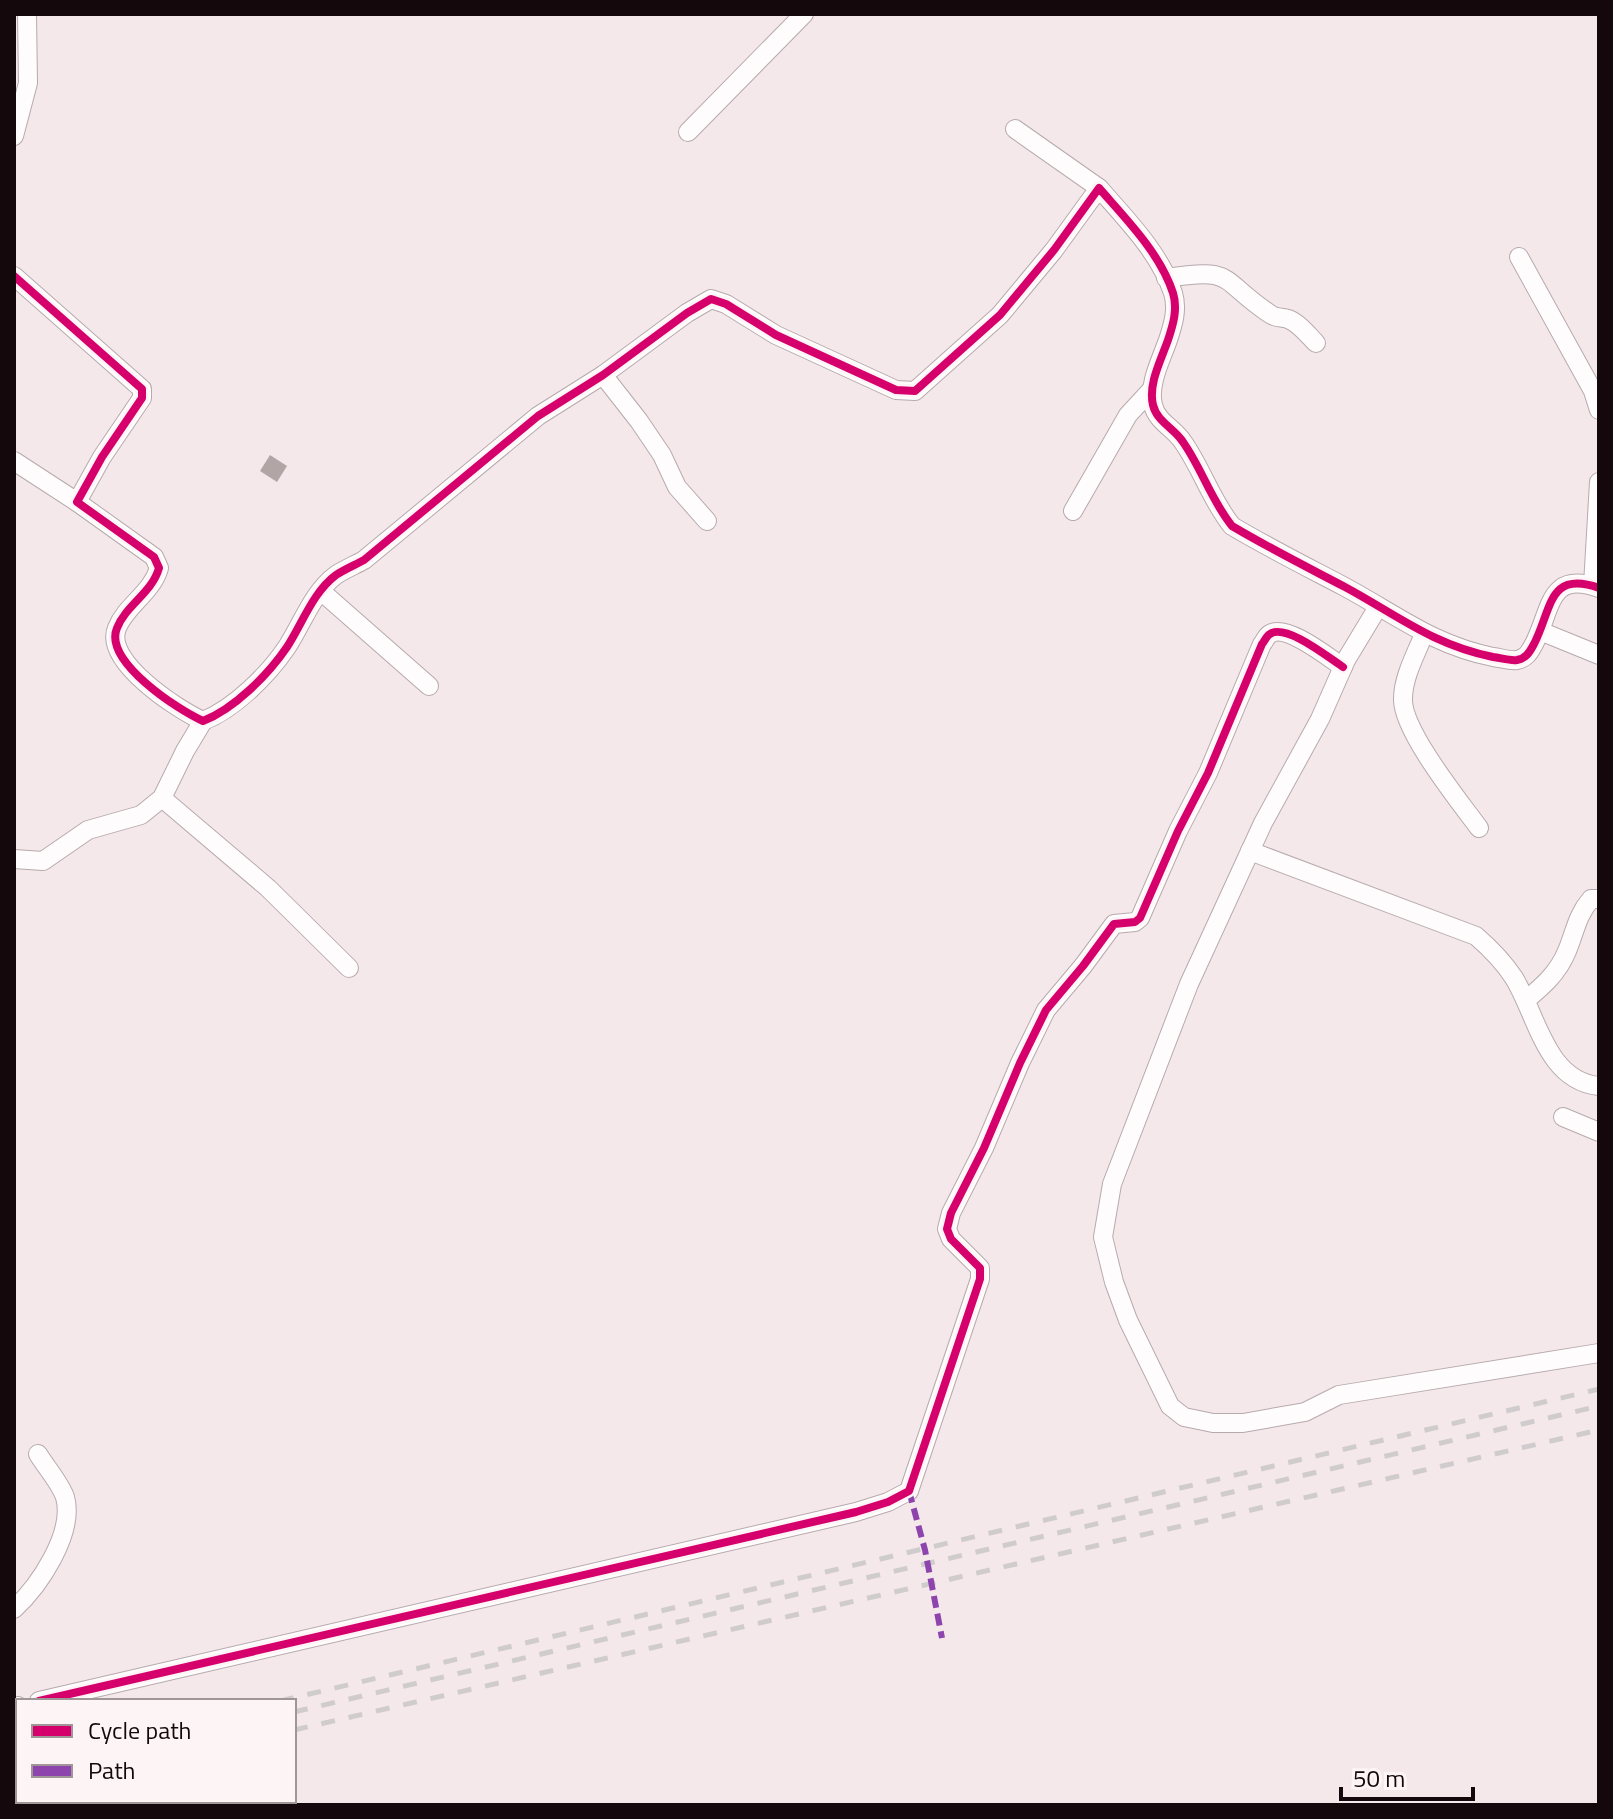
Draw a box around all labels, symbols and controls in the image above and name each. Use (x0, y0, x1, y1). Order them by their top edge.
legend (16, 1699, 296, 1803)
text: Cycle path (88, 1712, 191, 1748)
scale bar (1341, 1751, 1473, 1801)
text: Path (88, 1752, 135, 1788)
text: 50 m (1353, 1760, 1405, 1796)

